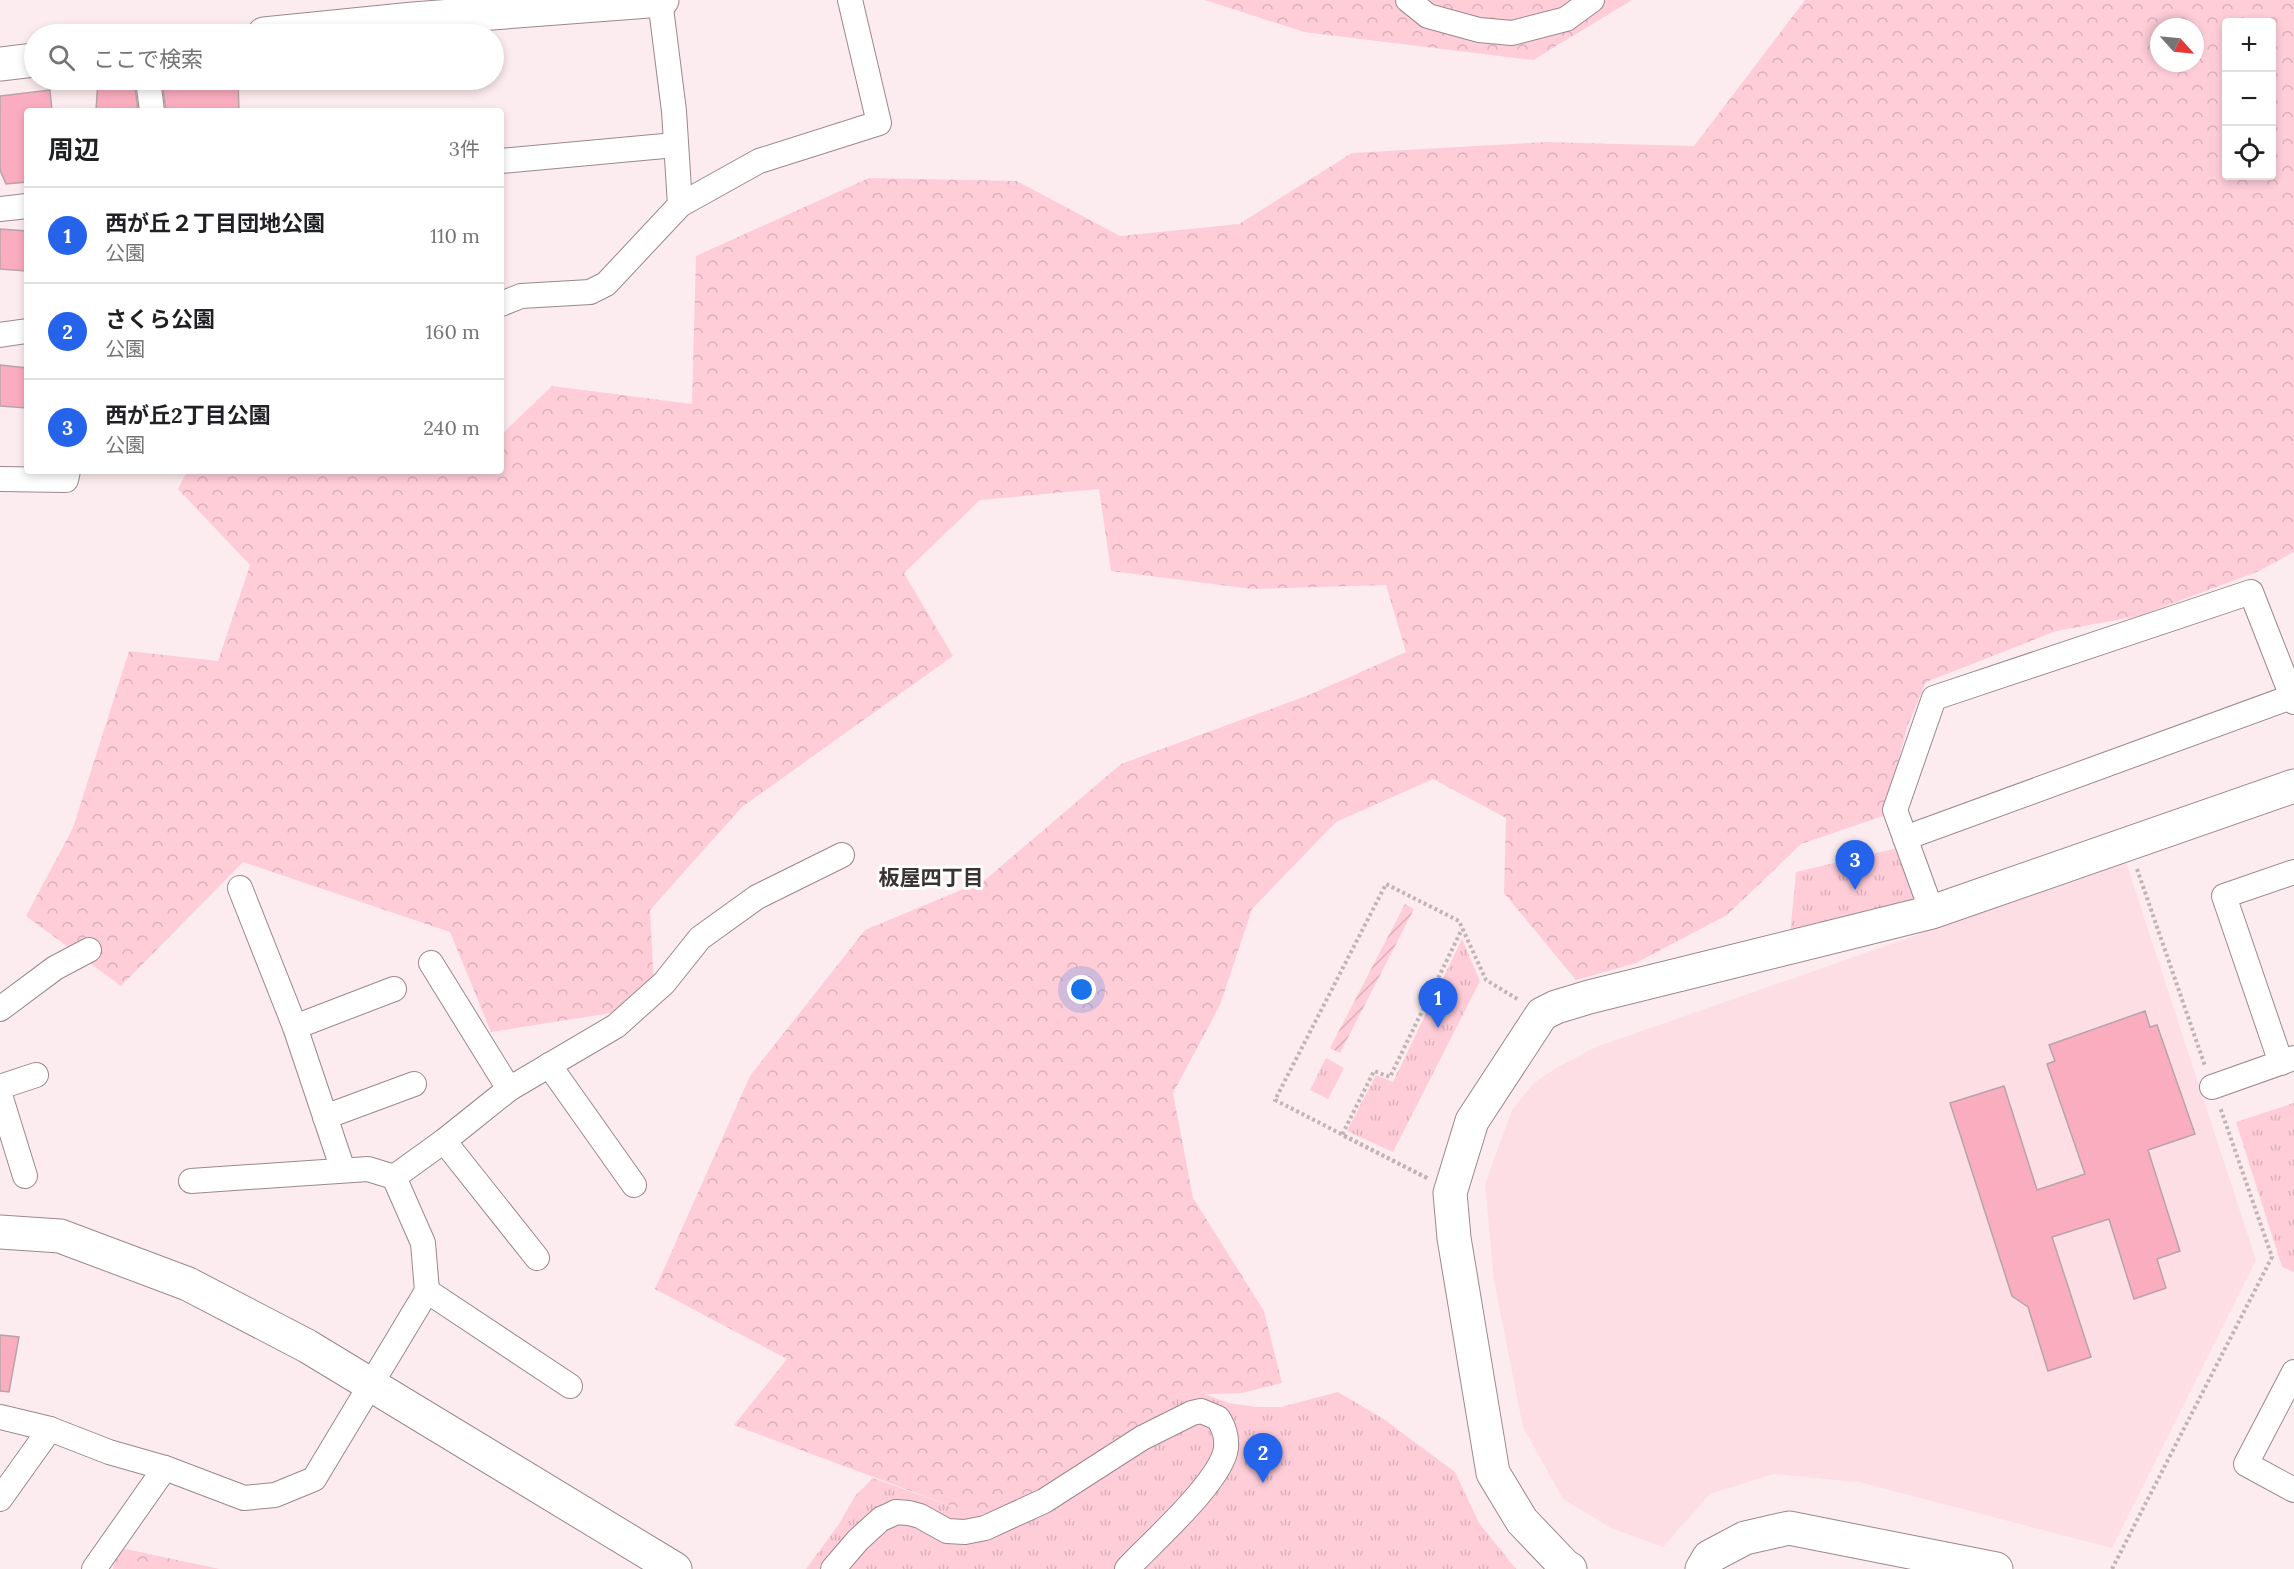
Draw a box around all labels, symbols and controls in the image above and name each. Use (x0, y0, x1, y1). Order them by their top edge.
north arrow (2150, 18, 2204, 72)
map controls (2222, 18, 2276, 180)
button: + (2222, 18, 2276, 72)
search box (24, 24, 504, 90)
icon: search (45, 41, 78, 74)
text: ここで検索 (93, 45, 203, 73)
button: − (2222, 72, 2276, 126)
button: locate (2222, 126, 2276, 180)
text: 周辺 (48, 133, 100, 166)
text: 3件 (449, 136, 480, 161)
text: 西が丘２丁目団地公園 (105, 209, 325, 237)
text: 1 (63, 223, 72, 248)
text: 110 m (430, 223, 480, 248)
text: 公園 (105, 240, 145, 265)
text: さくら公園 (105, 305, 215, 333)
text: 2 (62, 319, 73, 344)
text: 160 m (426, 319, 480, 344)
text: 公園 (105, 336, 145, 361)
text: 西が丘2丁目公園 (105, 401, 271, 429)
text: 3 (62, 415, 73, 440)
text: 240 m (423, 415, 480, 440)
text: 公園 (105, 432, 145, 457)
pin: 3 (1836, 840, 1874, 890)
district label: 板屋四丁目 (879, 864, 984, 891)
your location (1067, 975, 1096, 1004)
pin: 1 (1418, 978, 1458, 1028)
pin: 2 (1244, 1434, 1282, 1483)

